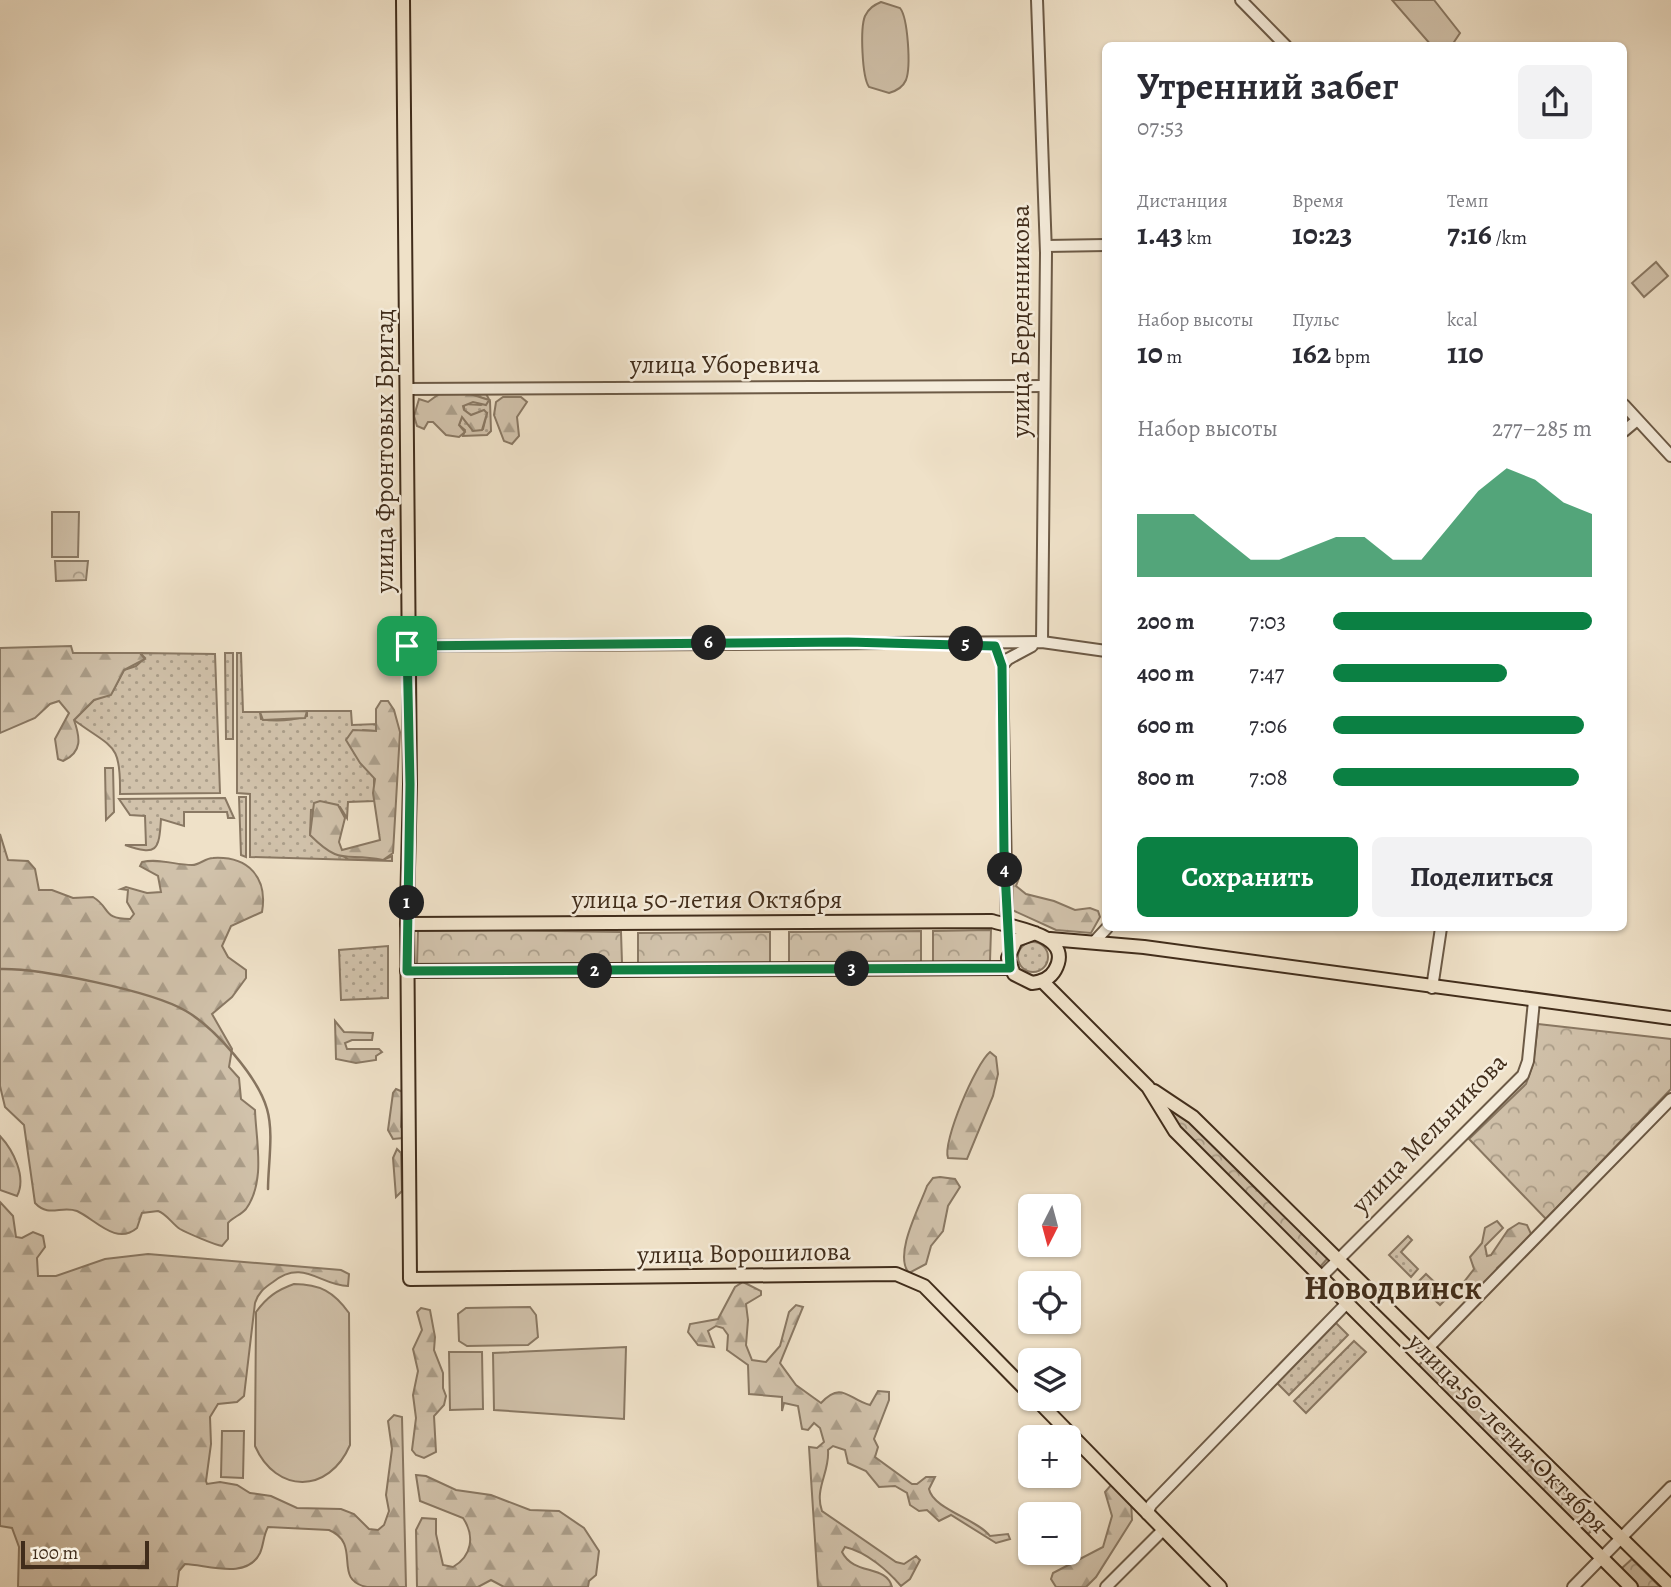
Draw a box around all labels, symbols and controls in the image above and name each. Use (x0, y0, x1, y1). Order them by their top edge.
text: Утренний забег (1137, 60, 1398, 112)
button: share (1518, 65, 1592, 139)
text: 07:53 (1137, 112, 1184, 143)
text: Дистанция (1137, 188, 1228, 214)
text: Время (1292, 188, 1344, 214)
text: Темп (1447, 188, 1488, 214)
street label: улица Берденникова (1003, 204, 1038, 439)
text: 1.43 (1137, 214, 1183, 254)
text: 10:23 (1292, 214, 1352, 254)
text: 7:16 (1447, 214, 1492, 254)
text: km (1183, 225, 1212, 251)
text: /km (1492, 225, 1527, 251)
text: Набор высоты (1137, 307, 1253, 333)
text: Пульс (1292, 307, 1340, 333)
text: kcal (1447, 307, 1477, 333)
street label: улица Фронтовых Бригад (367, 309, 402, 594)
text: 10 (1137, 333, 1163, 373)
text: 162 (1292, 333, 1331, 373)
text: 110 (1447, 333, 1484, 373)
text: m (1163, 344, 1182, 370)
text: bpm (1331, 344, 1371, 370)
street label: улица Уборевича (629, 347, 820, 382)
text: Набор высоты (1137, 413, 1278, 444)
text: 277–285 m (1492, 413, 1592, 444)
text: 200 m (1137, 606, 1195, 637)
text: 7:03 (1249, 606, 1286, 637)
pin (377, 616, 437, 676)
pin: 6 (692, 626, 726, 660)
pin: 5 (948, 626, 984, 662)
icon: arrive (388, 627, 426, 665)
text: 6 (704, 629, 713, 655)
text: 5 (961, 630, 970, 656)
text: 400 m (1137, 658, 1194, 689)
text: 7:47 (1249, 658, 1284, 689)
text: 600 m (1137, 710, 1194, 741)
text: 7:06 (1249, 710, 1287, 741)
text: 800 m (1137, 762, 1194, 793)
text: 7:08 (1249, 762, 1288, 793)
button: Сохранить (1137, 837, 1358, 917)
button: Поделиться (1372, 837, 1592, 917)
pin: 4 (988, 852, 1023, 888)
text: 4 (1000, 856, 1009, 882)
street label: улица 50-летия Октября (571, 882, 842, 917)
pin: 1 (390, 886, 424, 920)
text: 1 (403, 889, 410, 915)
pin: 3 (834, 951, 870, 986)
pin: 2 (578, 954, 612, 988)
text: 3 (847, 955, 856, 981)
text: 2 (590, 957, 599, 983)
street label: улица Мельникова (1343, 1045, 1515, 1221)
north arrow (1018, 1194, 1082, 1256)
map controls (1018, 1194, 1081, 1565)
street label: улица Ворошилова (636, 1234, 851, 1272)
district label: Новодвинск (1304, 1265, 1482, 1310)
button: locate (1018, 1271, 1081, 1334)
street label: улица 50-летия Октября (1399, 1324, 1616, 1541)
button: layers (1018, 1348, 1081, 1411)
button: + (1018, 1425, 1081, 1488)
button: − (1018, 1502, 1081, 1565)
scale bar (21, 1538, 149, 1570)
text: 100 m (32, 1540, 78, 1566)

